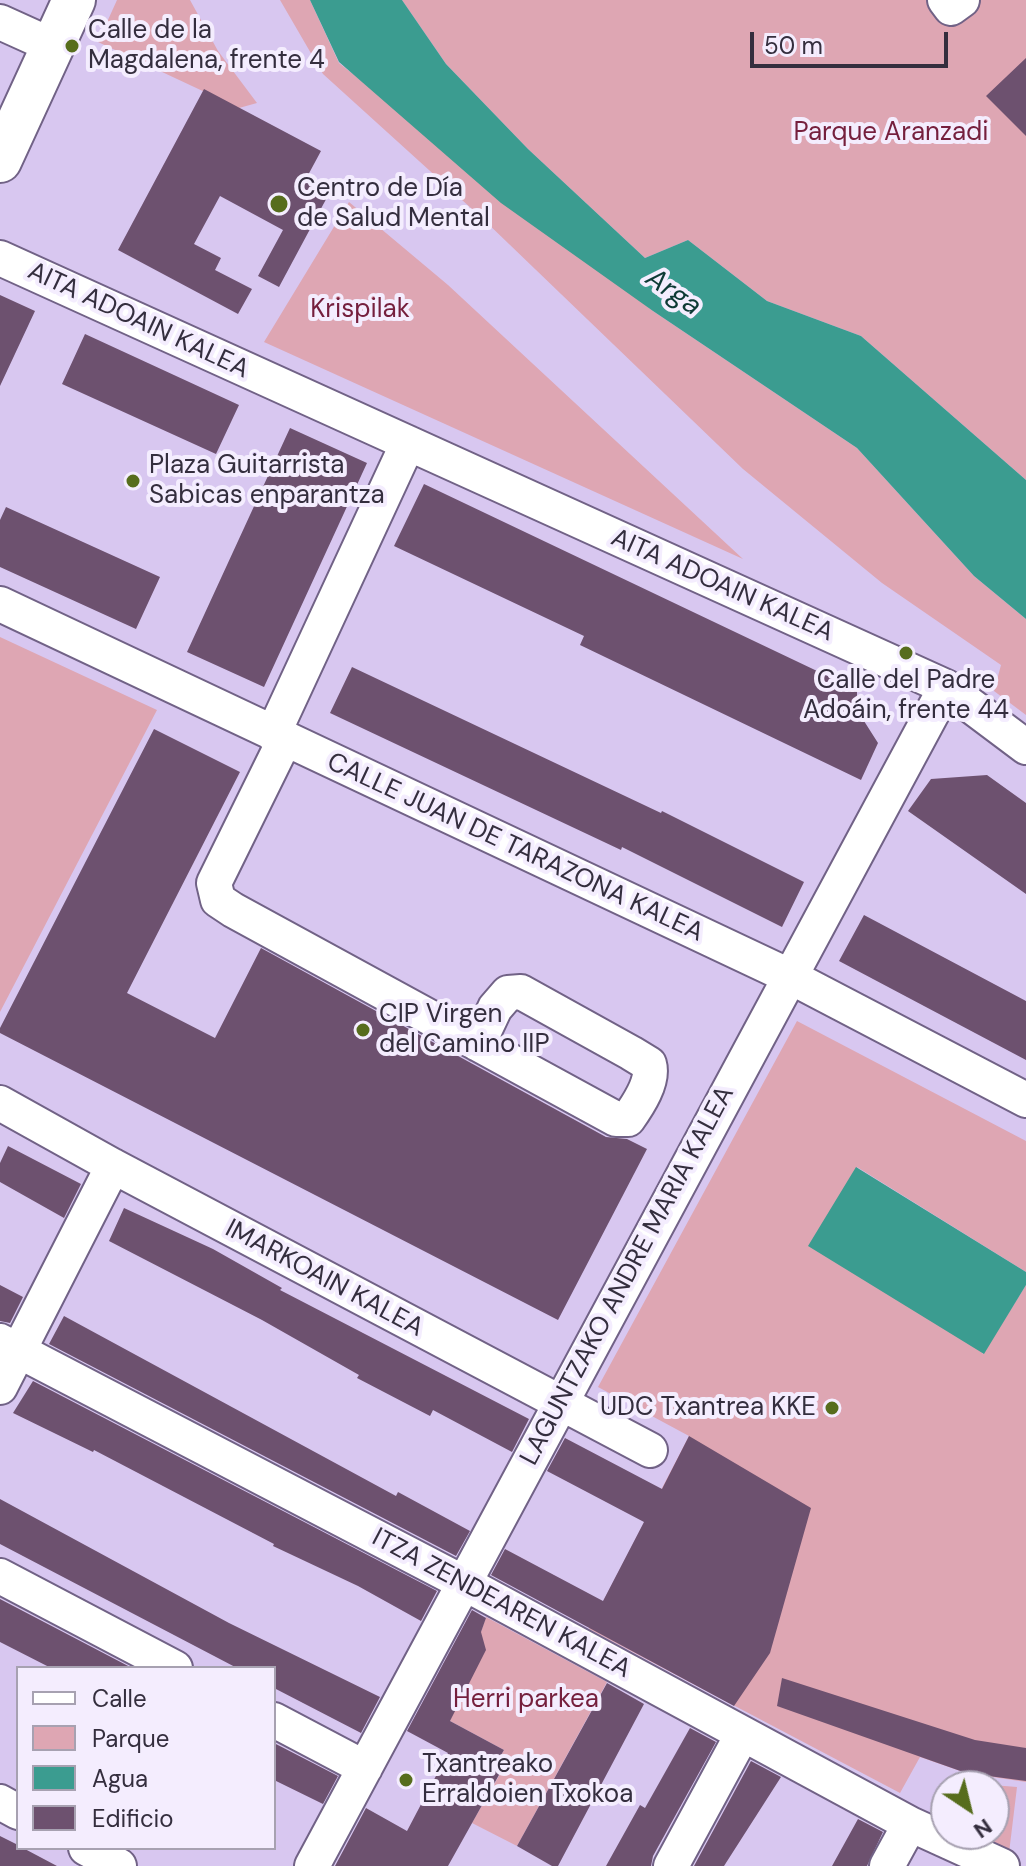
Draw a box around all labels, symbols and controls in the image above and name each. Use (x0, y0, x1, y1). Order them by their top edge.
place label: Calle de la Magdalena, frente 4 (88, 15, 325, 76)
scale bar (754, 16, 952, 66)
text: 50 m (764, 30, 823, 61)
marker: Calle de la Magdalena, frente 4 (63, 37, 81, 55)
park label: Parque Aranzadi (793, 117, 989, 149)
place label: Centro de Día de Salud Mental (297, 173, 490, 234)
marker: Centro de Día de Salud Mental (268, 193, 290, 215)
street label: AITA ADOAIN KALEA (22, 256, 254, 386)
water label: Arga (639, 262, 707, 324)
park label: Krispilak (310, 294, 410, 326)
place label: Plaza Guitarrista Sabicas enparantza (149, 450, 385, 512)
marker: Plaza Guitarrista Sabicas enparantza (124, 472, 142, 490)
street label: AITA ADOAIN KALEA (606, 523, 838, 649)
marker: Calle del Padre Adoáin, frente 44 (897, 644, 915, 662)
place label: Calle del Padre Adoáin, frente 44 (803, 665, 1009, 726)
street label: CALLE JUAN DE TARAZONA KALEA (322, 747, 708, 949)
place label: CIP Virgen del Camino IIP (379, 999, 549, 1060)
marker: CIP Virgen del Camino IIP (354, 1021, 372, 1039)
street label: LAGUNTZAKO ANDRE MARIA KALEA (515, 1081, 741, 1471)
street label: IMARKOAIN KALEA (220, 1214, 428, 1344)
place label: UDC Txantrea KKE (600, 1392, 816, 1424)
marker: UDC Txantrea KKE (823, 1399, 841, 1417)
street label: ITZA ZENDEAREN KALEA (366, 1522, 636, 1686)
legend (16, 1666, 276, 1850)
text: Calle (92, 1683, 147, 1714)
park label: Herri parkea (453, 1684, 599, 1716)
text: Parque (92, 1723, 169, 1754)
place label: Txantreako Erraldoien Txokoa (422, 1749, 633, 1810)
text: Agua (92, 1763, 148, 1794)
north arrow (930, 1770, 1010, 1850)
marker: Txantreako Erraldoien Txokoa (397, 1771, 415, 1789)
text: Edificio (92, 1803, 174, 1834)
text: N (968, 1812, 998, 1845)

